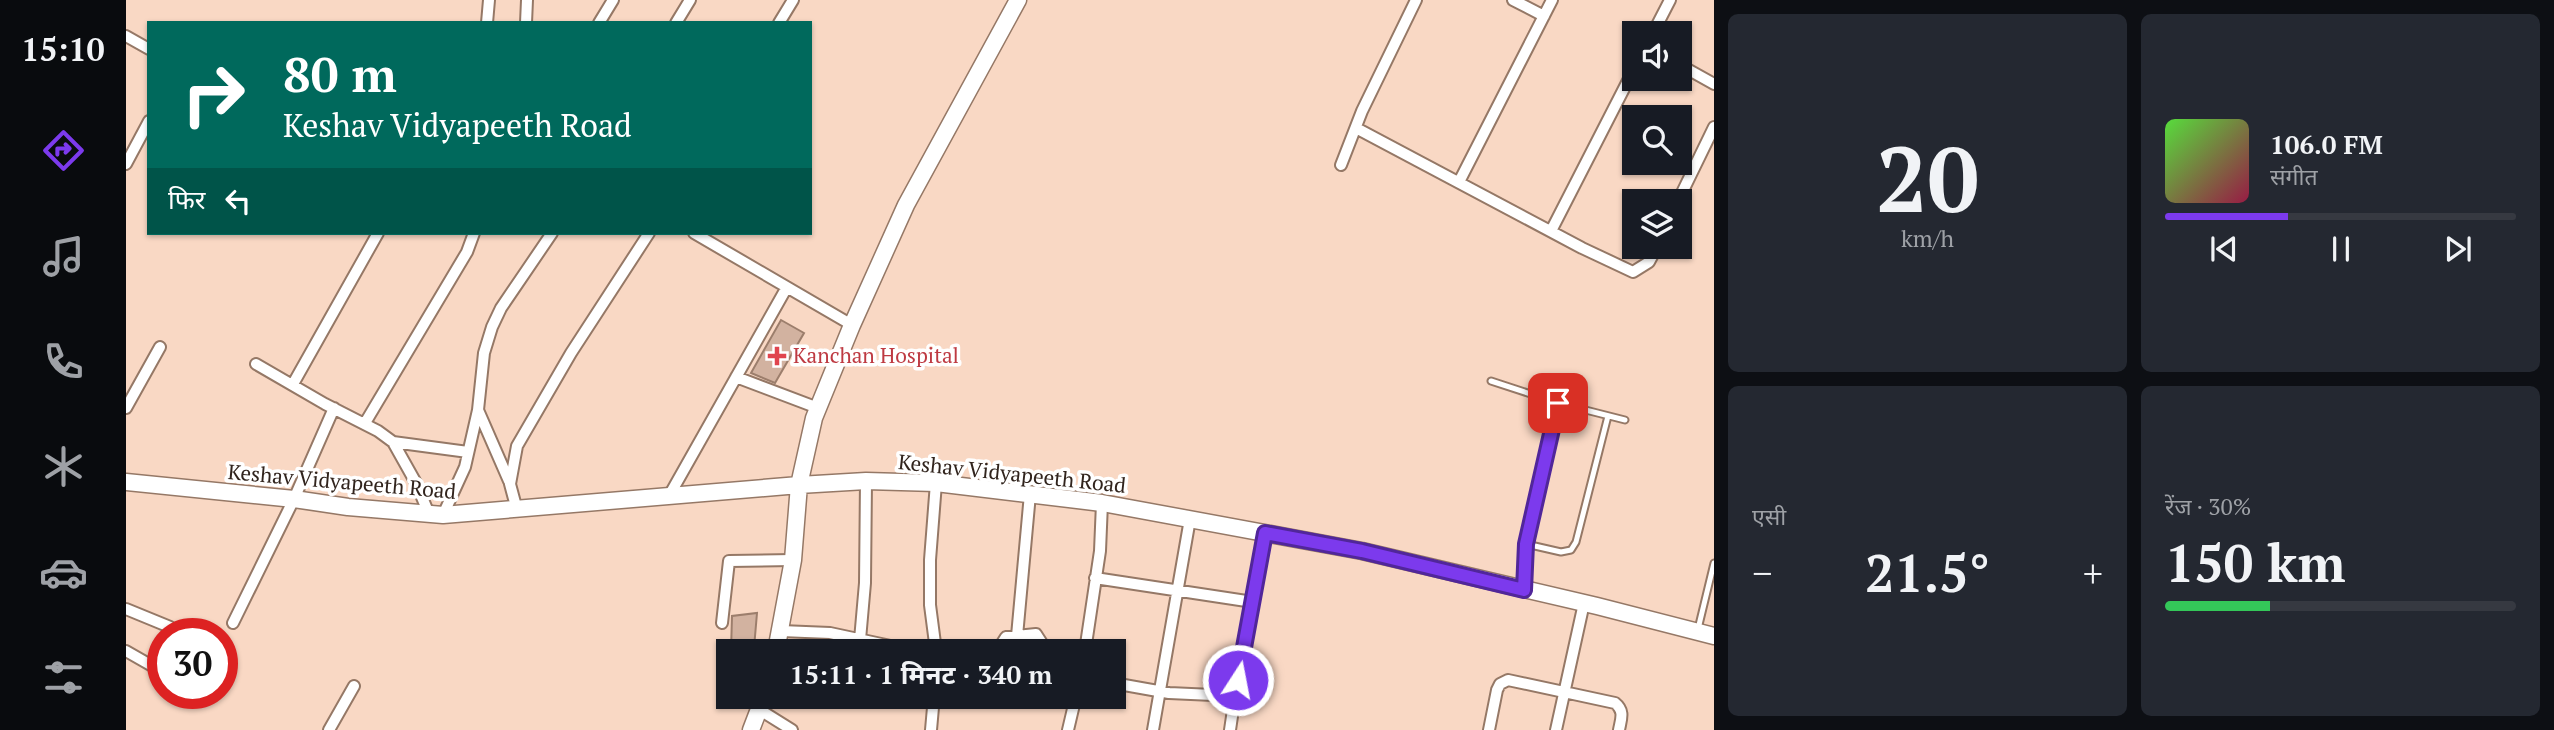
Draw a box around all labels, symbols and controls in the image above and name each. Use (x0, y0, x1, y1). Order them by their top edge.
map controls (1622, 21, 1692, 259)
button: sound (1622, 21, 1692, 91)
text: 15:10 (21, 28, 105, 70)
text: 80 m (283, 41, 397, 106)
icon: right (168, 49, 259, 140)
text: Keshav Vidyapeeth Road (283, 104, 632, 146)
button: search (1622, 105, 1692, 175)
text: 20 (1876, 117, 1979, 238)
icon: directions (39, 126, 88, 175)
text: 106.0 FM (2270, 127, 2383, 161)
text: संगीत (2270, 161, 2318, 192)
text: फिर (168, 182, 205, 216)
icon: left (219, 182, 257, 220)
button: layers (1622, 189, 1692, 259)
text: km/h (1901, 223, 1954, 254)
icon: previous (2205, 230, 2243, 268)
icon: pause (2322, 230, 2360, 268)
icon: next (2439, 230, 2477, 268)
icon: music (39, 232, 88, 281)
icon: phone (39, 337, 88, 386)
place label: Kanchan Hospital (793, 341, 959, 369)
marker: Kanchan Hospital (767, 346, 787, 366)
pin (1528, 373, 1588, 433)
icon: arrive (1539, 384, 1577, 422)
icon: climate (39, 442, 88, 491)
street label: Keshav Vidyapeeth Road (897, 447, 1128, 499)
street label: Keshav Vidyapeeth Road (227, 457, 458, 505)
text: रेंज · 30% (2165, 491, 2251, 522)
text: एसी (1752, 501, 1786, 532)
text: 150 km (2165, 528, 2346, 597)
text: 21.5° (1865, 538, 1990, 607)
icon: car (39, 548, 88, 597)
text: − (1752, 548, 1772, 598)
text: + (2083, 548, 2103, 598)
speed limit sign: 30 (147, 618, 238, 709)
position arrow (1201, 643, 1275, 717)
icon: filters (39, 653, 88, 702)
text: 15:11 · 1 मिनट · 340 m (790, 657, 1052, 691)

